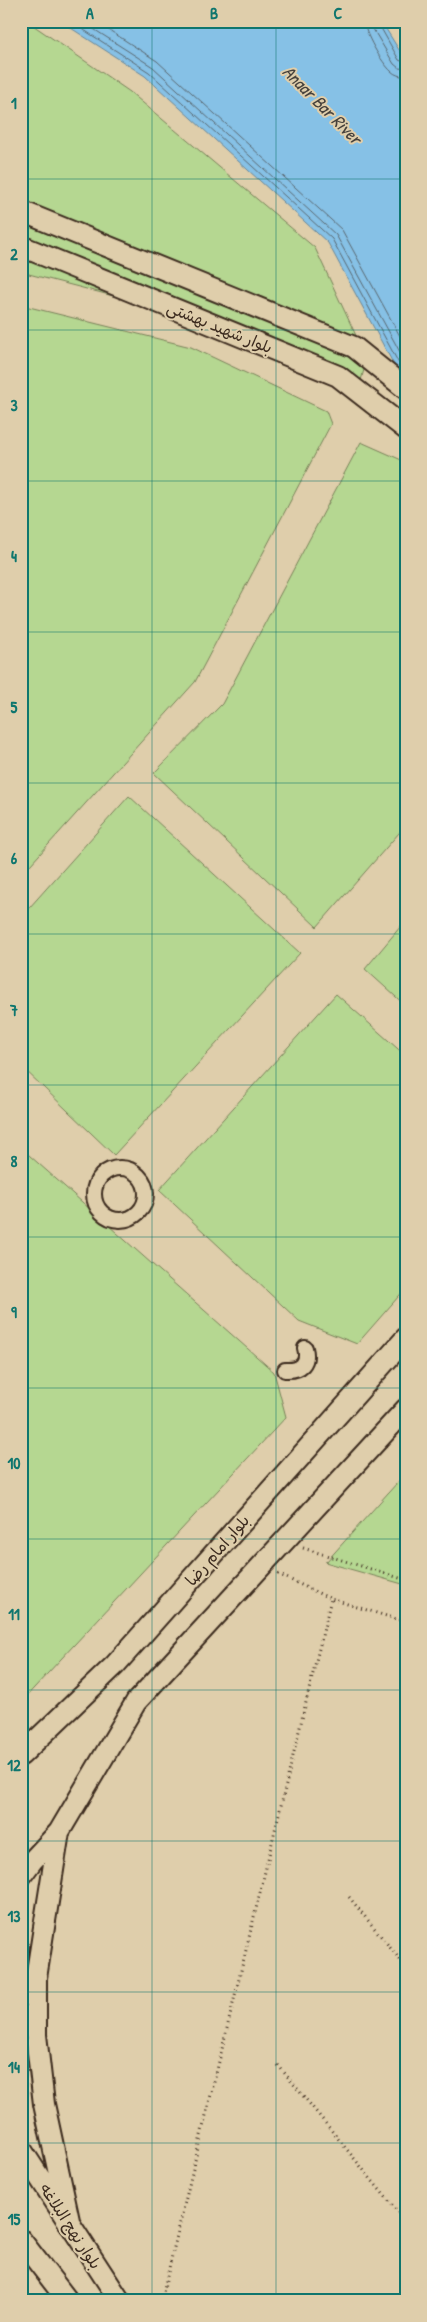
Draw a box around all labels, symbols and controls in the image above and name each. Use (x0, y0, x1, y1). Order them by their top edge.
text: A (86, 2, 94, 24)
text: B (210, 2, 218, 24)
text: C (334, 2, 343, 24)
water label: Anaar Bar River (277, 59, 369, 151)
text: 1 (11, 92, 17, 114)
text: 2 (10, 243, 18, 265)
street label: بلوار شهید بهشتی (164, 296, 276, 358)
text: 3 (10, 394, 18, 416)
text: 4 (11, 545, 17, 567)
text: 5 (11, 696, 18, 718)
text: 6 (11, 847, 18, 869)
text: 7 (9, 999, 18, 1021)
text: 8 (11, 1150, 18, 1172)
text: 9 (11, 1301, 17, 1323)
text: 10 (8, 1452, 20, 1474)
street label: بلوار امام رضا (180, 1510, 256, 1592)
text: 11 (8, 1603, 20, 1625)
text: 12 (7, 1754, 21, 1776)
text: 13 (8, 1905, 20, 1927)
text: 14 (8, 2056, 20, 2078)
street label: بلوار نهج البلاغه (35, 2179, 107, 2273)
text: 15 (8, 2208, 21, 2230)

